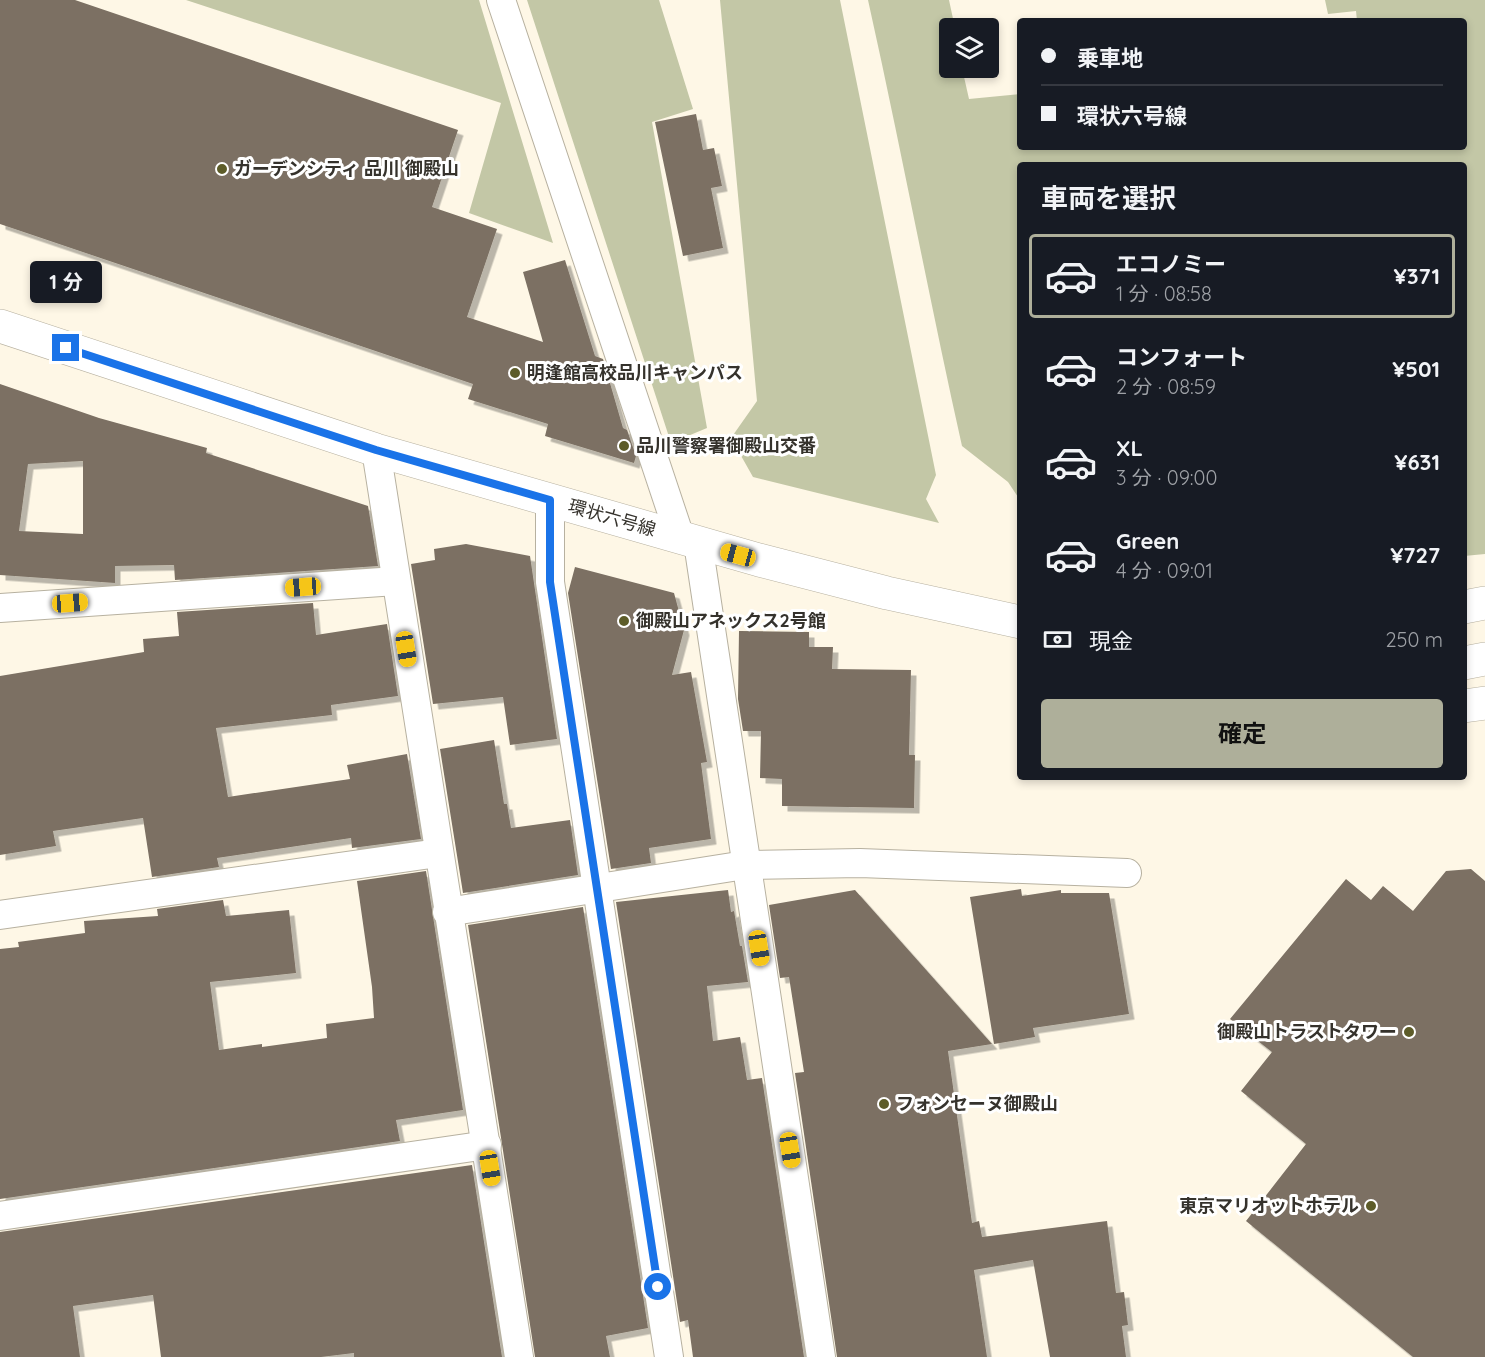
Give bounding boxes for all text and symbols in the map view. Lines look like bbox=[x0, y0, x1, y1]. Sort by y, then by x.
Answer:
map controls bbox=[939, 18, 999, 78]
button: layers bbox=[939, 18, 999, 78]
text: 乗車地 bbox=[1077, 44, 1143, 72]
text: 環状六号線 bbox=[1077, 102, 1187, 130]
place label: ガーデンシティ 品川 御殿山 bbox=[234, 157, 459, 180]
marker: ガーデンシティ 品川 御殿山 bbox=[215, 162, 229, 176]
text: 車両を選択 bbox=[1041, 181, 1176, 215]
icon: car bbox=[1044, 249, 1098, 303]
text: エコノミー bbox=[1116, 250, 1226, 278]
callout: 1 分 bbox=[30, 261, 102, 303]
text: ¥371 bbox=[1394, 262, 1440, 290]
text: 1 分 bbox=[49, 269, 83, 294]
text: 1 分 · 08:58 bbox=[1116, 281, 1212, 306]
route end bbox=[52, 334, 79, 361]
icon: car bbox=[1044, 342, 1098, 396]
text: コンフォート bbox=[1116, 343, 1247, 371]
text: ¥501 bbox=[1392, 355, 1440, 383]
place label: 明逢館高校品川キャンパス bbox=[527, 361, 743, 384]
marker: 明逢館高校品川キャンパス bbox=[508, 366, 522, 380]
text: 2 分 · 08:59 bbox=[1116, 374, 1216, 399]
place label: 品川警察署御殿山交番 bbox=[636, 434, 816, 457]
text: XL bbox=[1116, 434, 1143, 462]
icon: car bbox=[1044, 435, 1098, 489]
marker: 品川警察署御殿山交番 bbox=[617, 439, 631, 453]
text: ¥631 bbox=[1394, 448, 1440, 476]
text: 3 分 · 09:00 bbox=[1116, 465, 1217, 490]
street label: 環状六号線 bbox=[566, 494, 659, 541]
text: Green bbox=[1116, 527, 1179, 555]
icon: car bbox=[1044, 528, 1098, 582]
text: ¥727 bbox=[1390, 541, 1440, 569]
car bbox=[718, 542, 758, 568]
text: 4 分 · 09:01 bbox=[1116, 558, 1213, 583]
car bbox=[284, 577, 322, 597]
car bbox=[51, 593, 89, 613]
place label: 御殿山アネックス2号館 bbox=[635, 609, 826, 632]
marker: 御殿山アネックス2号館 bbox=[617, 614, 631, 628]
icon: cash bbox=[1041, 623, 1074, 656]
text: 現金 bbox=[1089, 627, 1133, 655]
text: 250 m bbox=[1385, 627, 1443, 652]
car bbox=[394, 630, 418, 668]
button: 確定 bbox=[1041, 699, 1443, 768]
car bbox=[747, 929, 771, 967]
place label: 御殿山トラストタワー bbox=[1216, 1020, 1397, 1043]
marker: 御殿山トラストタワー bbox=[1402, 1025, 1416, 1039]
place label: フォンセーヌ御殿山 bbox=[896, 1092, 1058, 1115]
marker: フォンセーヌ御殿山 bbox=[877, 1097, 891, 1111]
car bbox=[778, 1131, 802, 1169]
car bbox=[478, 1149, 502, 1187]
place label: 東京マリオットホテル bbox=[1179, 1194, 1359, 1217]
marker: 東京マリオットホテル bbox=[1364, 1199, 1378, 1213]
route start bbox=[644, 1273, 671, 1300]

